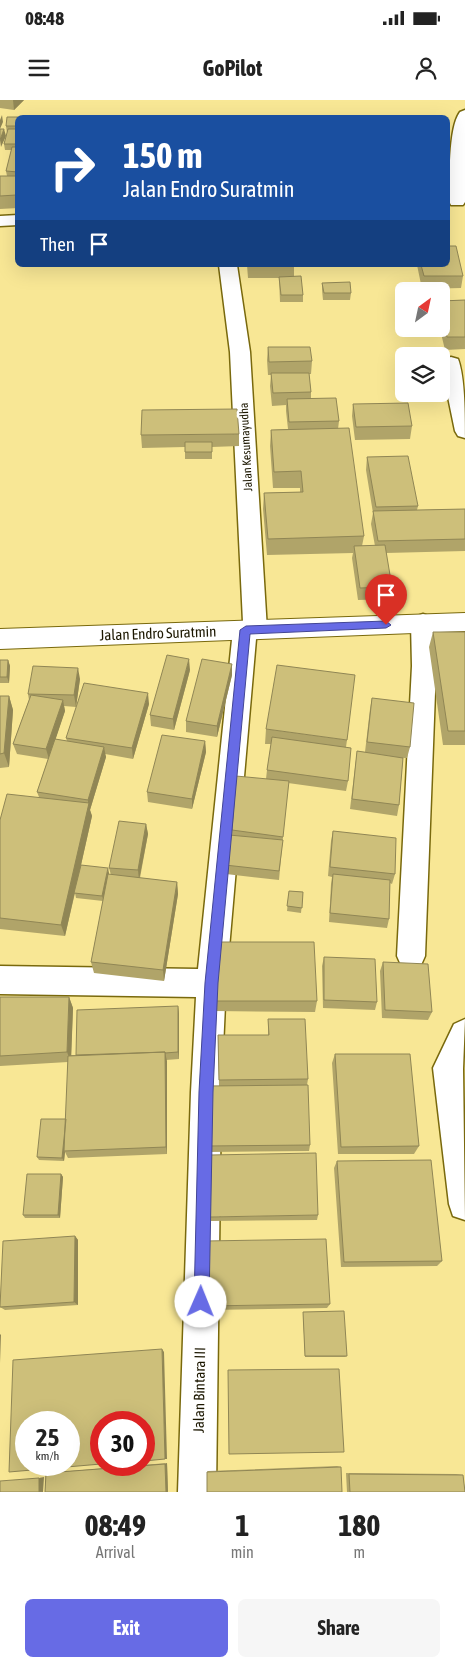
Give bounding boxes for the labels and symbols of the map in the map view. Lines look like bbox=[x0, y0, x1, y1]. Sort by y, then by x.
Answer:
north arrow bbox=[395, 282, 450, 338]
street label: Jalan Kesumayudha bbox=[237, 402, 255, 492]
pin bbox=[365, 574, 407, 625]
street label: Jalan Endro Suratmin bbox=[99, 622, 217, 644]
position arrow bbox=[174, 1275, 226, 1327]
street label: Jalan Bintara III bbox=[190, 1347, 208, 1433]
speed limit sign: 30 bbox=[90, 1411, 155, 1476]

